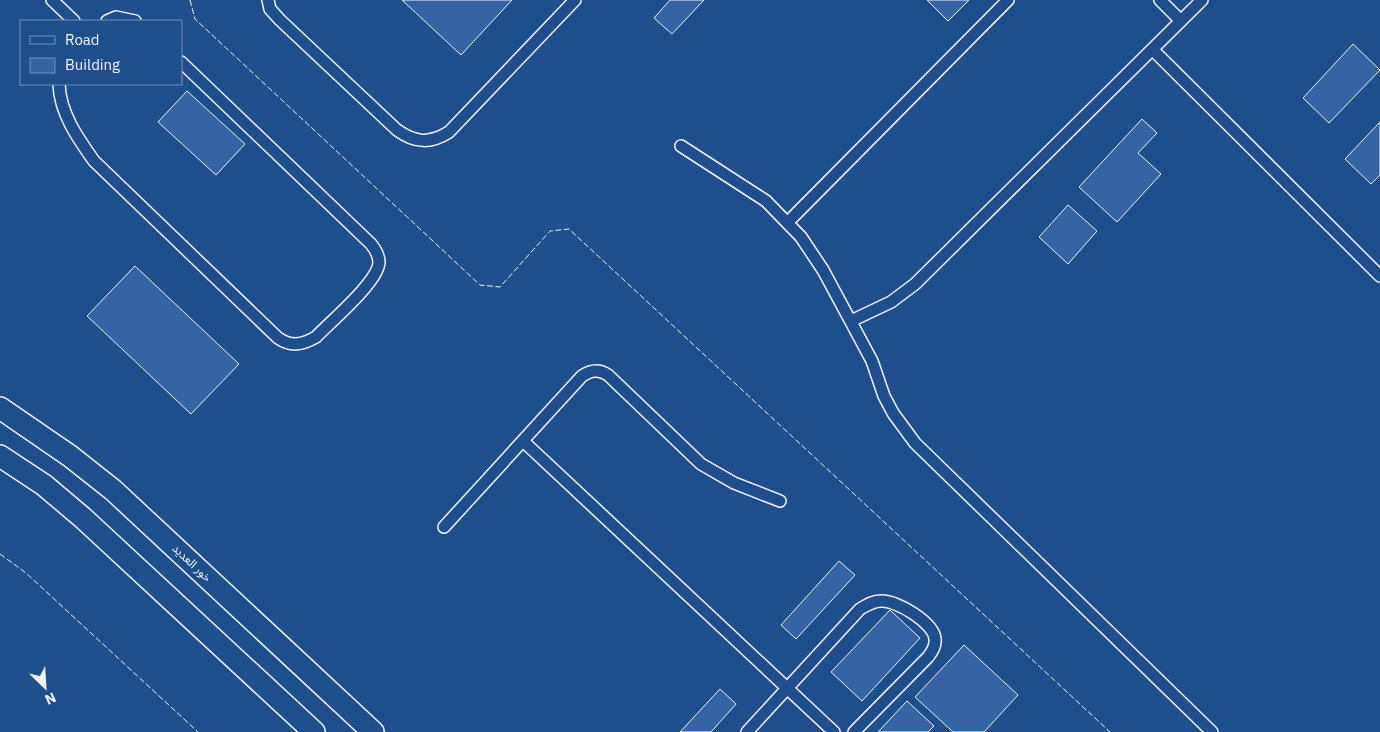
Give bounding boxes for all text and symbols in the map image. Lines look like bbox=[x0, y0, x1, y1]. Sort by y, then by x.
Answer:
legend bbox=[20, 20, 182, 85]
text: Road bbox=[65, 30, 100, 49]
text: Building bbox=[65, 55, 120, 74]
street label: خور العديد bbox=[169, 541, 215, 585]
north arrow bbox=[20, 662, 70, 712]
text: N bbox=[42, 688, 59, 709]

